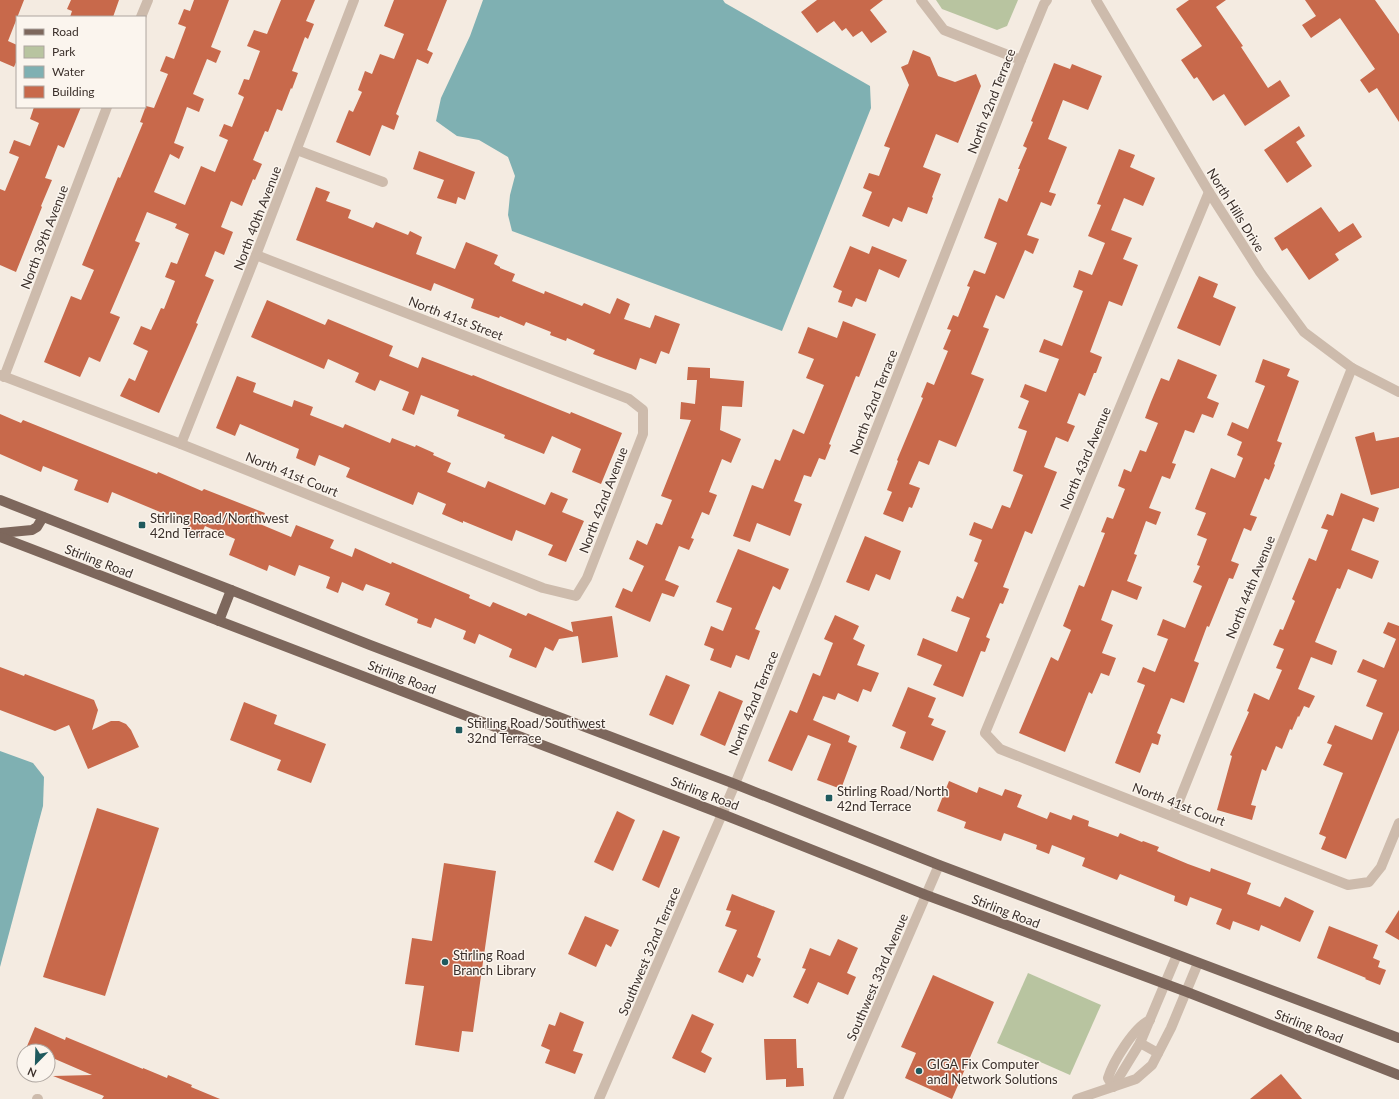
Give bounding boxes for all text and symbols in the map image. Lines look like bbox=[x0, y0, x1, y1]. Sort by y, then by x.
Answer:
legend bbox=[16, 16, 146, 108]
text: Road bbox=[52, 24, 79, 39]
text: Park bbox=[52, 44, 76, 59]
street label: North 42nd Terrace bbox=[964, 46, 1018, 156]
text: Water bbox=[52, 64, 85, 79]
text: Building bbox=[52, 84, 95, 99]
street label: North 40th Avenue bbox=[230, 164, 284, 272]
street label: North Hills Drive bbox=[1204, 165, 1268, 255]
street label: North 39th Avenue bbox=[17, 183, 71, 291]
street label: North 41st Street bbox=[406, 293, 506, 344]
street label: North 42nd Terrace bbox=[846, 347, 900, 457]
street label: North 43rd Avenue bbox=[1056, 404, 1114, 512]
street label: North 42nd Avenue bbox=[575, 444, 631, 555]
street label: North 41st Court bbox=[243, 448, 341, 500]
place label: Stirling Road/Northwest 42nd Terrace bbox=[150, 510, 289, 541]
marker: Stirling Road/Northwest 42nd Terrace bbox=[137, 520, 147, 530]
street label: North 44th Avenue bbox=[1222, 533, 1278, 641]
street label: Stirling Road bbox=[63, 541, 135, 581]
street label: North 42nd Terrace bbox=[725, 648, 781, 758]
street label: Stirling Road bbox=[366, 657, 438, 697]
place label: Stirling Road/Southwest 32nd Terrace bbox=[467, 715, 606, 746]
marker: Stirling Road/Southwest 32nd Terrace bbox=[454, 725, 464, 735]
street label: Stirling Road bbox=[669, 773, 741, 813]
street label: North 41st Court bbox=[1130, 779, 1228, 829]
place label: Stirling Road/North 42nd Terrace bbox=[837, 783, 948, 814]
marker: Stirling Road/North 42nd Terrace bbox=[824, 793, 834, 803]
street label: Southwest 32nd Terrace bbox=[615, 884, 683, 1018]
street label: Stirling Road bbox=[970, 891, 1042, 931]
street label: Southwest 33rd Avenue bbox=[843, 911, 911, 1043]
place label: Stirling Road Branch Library bbox=[453, 947, 536, 978]
marker: Stirling Road Branch Library bbox=[440, 957, 450, 967]
street label: Stirling Road bbox=[1273, 1006, 1345, 1046]
north arrow bbox=[16, 1043, 56, 1083]
place label: GIGA Fix Computer and Network Solutions bbox=[927, 1056, 1058, 1087]
text: N bbox=[25, 1065, 38, 1080]
marker: GIGA Fix Computer and Network Solutions bbox=[914, 1066, 924, 1076]

